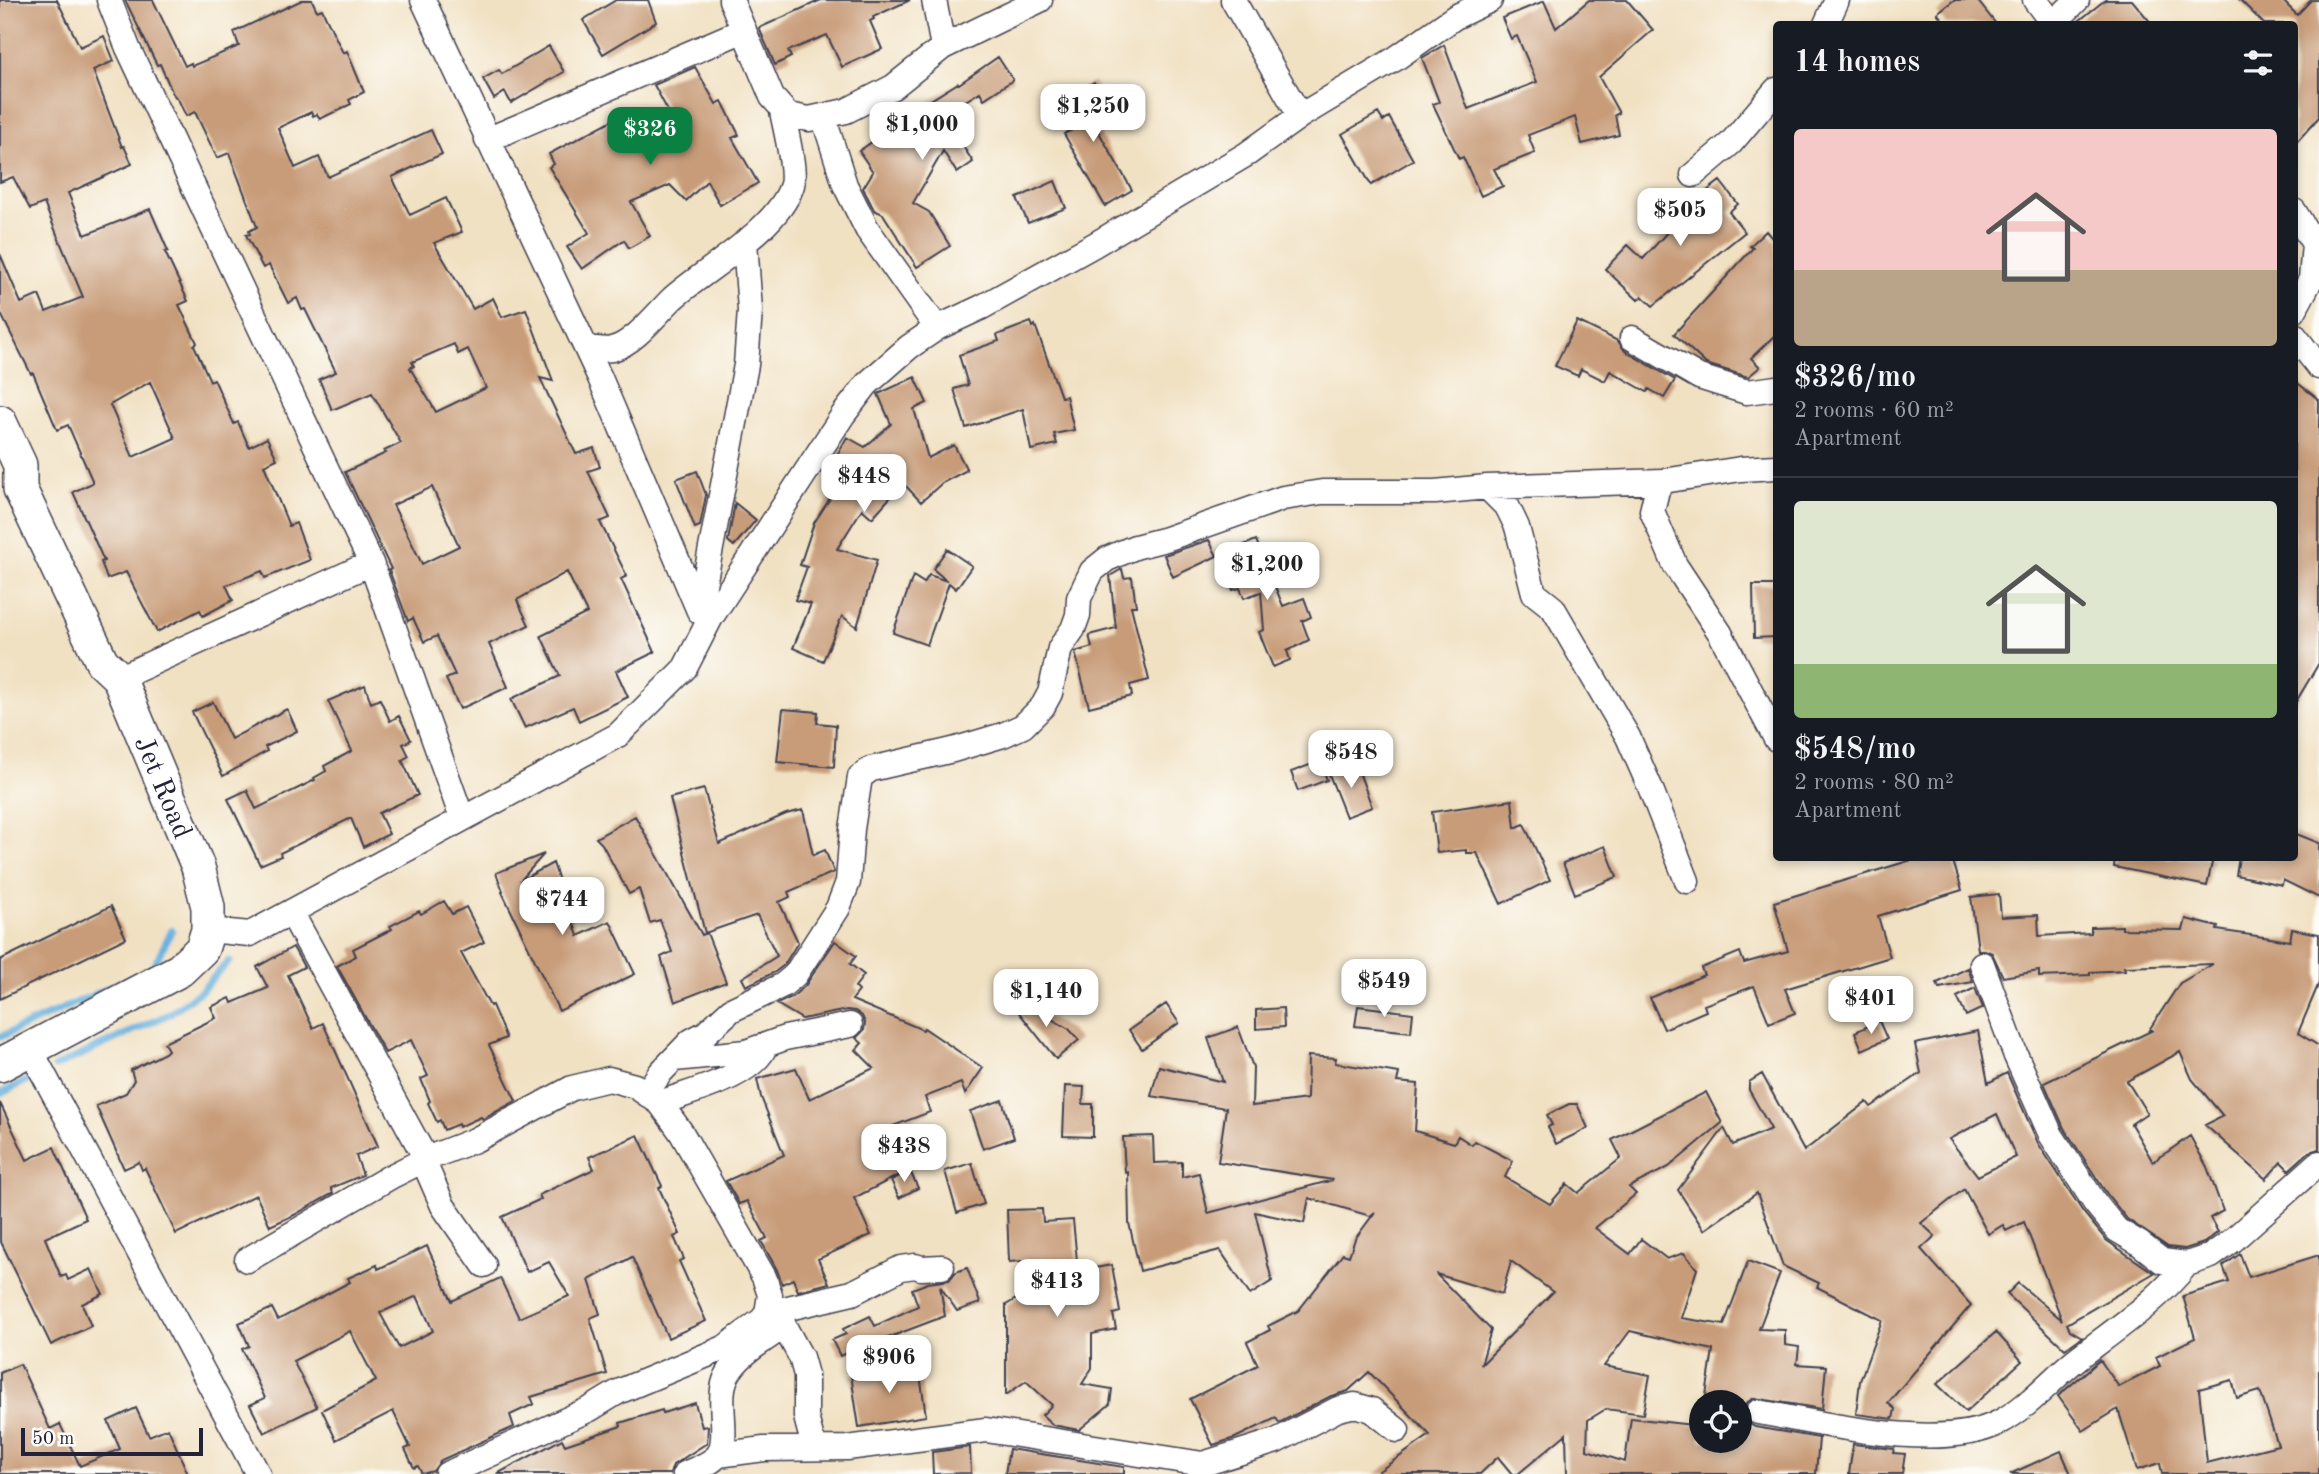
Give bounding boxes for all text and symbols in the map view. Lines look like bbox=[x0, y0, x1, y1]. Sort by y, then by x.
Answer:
icon: filters bbox=[2239, 44, 2277, 82]
text: 14 homes bbox=[1794, 48, 1920, 78]
pin: $1,250 bbox=[1036, 85, 1150, 144]
text: $1,250 bbox=[1056, 95, 1130, 118]
pin: $1,000 bbox=[865, 102, 979, 162]
pin: $326 bbox=[609, 108, 691, 167]
text: $1,000 bbox=[885, 113, 959, 136]
text: $326 bbox=[623, 118, 677, 141]
icon: home bbox=[1973, 174, 2099, 300]
pin: $505 bbox=[1639, 188, 1721, 248]
text: $505 bbox=[1653, 199, 1707, 222]
text: $326/mo bbox=[1794, 363, 1916, 393]
text: 2 rooms · 60 m² bbox=[1794, 399, 1954, 422]
text: Apartment bbox=[1794, 427, 1902, 450]
pin: $448 bbox=[823, 454, 905, 514]
text: $448 bbox=[837, 465, 891, 488]
pin: $1,200 bbox=[1210, 542, 1324, 602]
icon: home bbox=[1973, 546, 2099, 672]
text: $1,200 bbox=[1230, 553, 1304, 576]
pin: $548 bbox=[1310, 730, 1392, 790]
street label: Jet Road bbox=[128, 733, 195, 843]
text: $548/mo bbox=[1794, 735, 1916, 765]
text: $548 bbox=[1324, 741, 1378, 764]
text: 2 rooms · 80 m² bbox=[1794, 771, 1954, 794]
text: Apartment bbox=[1794, 799, 1902, 822]
pin: $744 bbox=[521, 878, 603, 937]
text: $744 bbox=[535, 888, 589, 911]
pin: $549 bbox=[1343, 960, 1425, 1019]
pin: $1,140 bbox=[989, 970, 1103, 1029]
text: $549 bbox=[1357, 970, 1411, 993]
pin: $401 bbox=[1830, 976, 1912, 1036]
text: $1,140 bbox=[1009, 980, 1083, 1003]
text: $401 bbox=[1844, 987, 1898, 1010]
pin: $438 bbox=[863, 1124, 945, 1184]
text: $438 bbox=[877, 1135, 931, 1158]
pin: $413 bbox=[1016, 1260, 1098, 1319]
text: $413 bbox=[1030, 1270, 1084, 1293]
pin: $906 bbox=[848, 1336, 930, 1395]
text: $906 bbox=[862, 1346, 916, 1369]
map controls bbox=[1689, 1390, 1752, 1453]
button: locate bbox=[1689, 1390, 1752, 1453]
scale bar bbox=[21, 1425, 203, 1457]
text: 50 m bbox=[32, 1430, 74, 1449]

